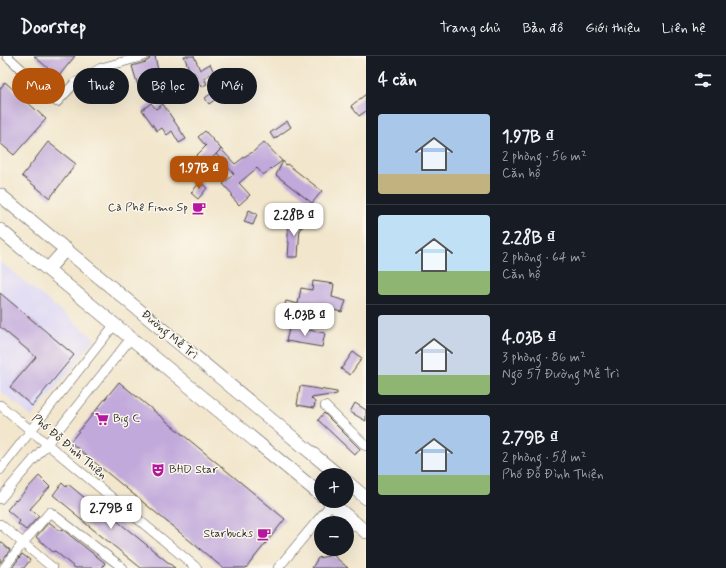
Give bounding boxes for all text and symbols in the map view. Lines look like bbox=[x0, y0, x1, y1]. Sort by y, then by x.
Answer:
text: Doorstep bbox=[20, 15, 86, 40]
text: Trang chủ bbox=[440, 19, 500, 37]
text: Bản đồ bbox=[522, 19, 563, 37]
text: Giới thiệu bbox=[585, 19, 640, 37]
text: Liên hệ bbox=[662, 19, 706, 37]
chip: Mua bbox=[12, 68, 65, 104]
chip: Thuê bbox=[73, 68, 129, 104]
chip: Bộ lọc bbox=[137, 68, 199, 104]
chip: Mới bbox=[207, 68, 257, 104]
text: 4 căn bbox=[378, 69, 417, 91]
icon: filters bbox=[692, 69, 714, 91]
text: 1.97B ₫ bbox=[502, 126, 554, 148]
icon: home bbox=[410, 130, 458, 178]
text: 2 phòng · 56 m² bbox=[502, 148, 587, 165]
pin: 1.97B ₫ bbox=[162, 156, 236, 190]
text: 1.97B ₫ bbox=[179, 160, 219, 177]
text: Căn hộ bbox=[502, 165, 541, 182]
place label: Cà Phê Fimo Sp bbox=[108, 200, 188, 216]
cafe icon: Cà Phê Fimo Sp bbox=[191, 200, 207, 216]
pin: 2.28B ₫ bbox=[257, 203, 331, 237]
text: 2.28B ₫ bbox=[274, 207, 314, 224]
text: 2.28B ₫ bbox=[502, 227, 556, 249]
icon: home bbox=[410, 231, 458, 279]
text: 2 phòng · 64 m² bbox=[502, 249, 586, 266]
text: Căn hộ bbox=[502, 266, 541, 283]
pin: 4.03B ₫ bbox=[268, 303, 342, 337]
street label: Đường Mễ Trì bbox=[137, 307, 201, 364]
text: 4.03B ₫ bbox=[284, 307, 326, 324]
text: 4.03B ₫ bbox=[502, 327, 556, 349]
icon: home bbox=[410, 331, 458, 379]
text: 3 phòng · 86 m² bbox=[502, 349, 586, 366]
text: Ngõ 57 Đường Mễ Trì bbox=[502, 366, 619, 383]
street label: Phố Đỗ Đình Thiện bbox=[28, 411, 110, 483]
supermarket icon: Big C bbox=[94, 411, 110, 427]
place label: Big C bbox=[113, 411, 140, 428]
text: 2.79B ₫ bbox=[502, 427, 558, 449]
icon: home bbox=[410, 431, 458, 479]
text: 2 phòng · 58 m² bbox=[502, 449, 587, 466]
theatre icon: BHD Star bbox=[150, 462, 166, 478]
place label: BHD Star bbox=[169, 462, 218, 478]
text: Phố Đỗ Đình Thiện bbox=[502, 466, 604, 483]
map controls bbox=[314, 468, 354, 556]
button: + bbox=[314, 468, 354, 508]
pin: 2.79B ₫ bbox=[74, 496, 148, 530]
text: 2.79B ₫ bbox=[89, 500, 133, 517]
button: − bbox=[314, 516, 354, 556]
place label: Starbucks bbox=[203, 526, 254, 542]
cafe icon: Starbucks bbox=[256, 526, 272, 542]

